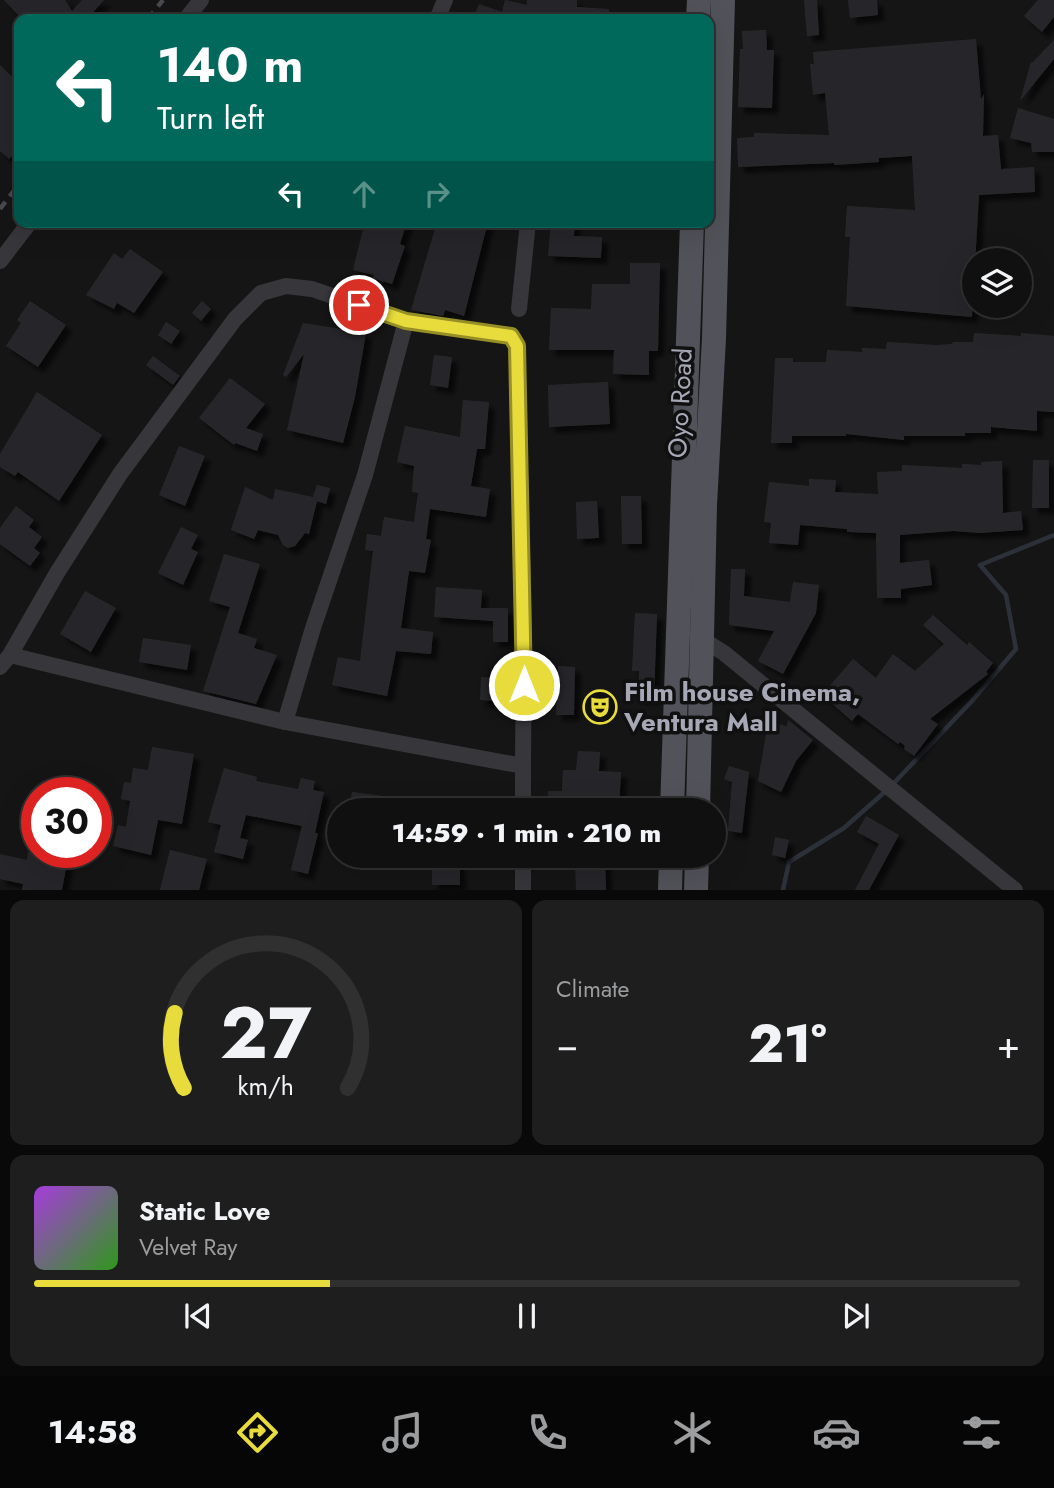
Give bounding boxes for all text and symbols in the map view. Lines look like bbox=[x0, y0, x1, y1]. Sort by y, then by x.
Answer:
text: 140 m bbox=[157, 30, 303, 100]
icon: left bbox=[42, 42, 133, 133]
text: Turn left bbox=[157, 95, 264, 141]
icon: left bbox=[272, 175, 310, 213]
icon: ahead bbox=[345, 175, 383, 213]
icon: right bbox=[418, 175, 456, 213]
map controls bbox=[962, 248, 1032, 318]
button: layers bbox=[962, 248, 1032, 318]
pin bbox=[329, 275, 389, 335]
icon: arrive bbox=[340, 286, 378, 324]
street label: Oyo Road bbox=[658, 347, 702, 459]
position arrow bbox=[487, 648, 561, 722]
place label: Film house Cinema, Ventura Mall bbox=[623, 673, 860, 741]
theatre icon: Film house Cinema, Ventura Mall bbox=[581, 688, 619, 726]
speed limit sign: 30 bbox=[21, 777, 112, 868]
text: 14:59 · 1 min · 210 m bbox=[392, 814, 661, 852]
text: Climate bbox=[556, 972, 629, 1006]
text: 27 bbox=[220, 981, 312, 1086]
text: 21° bbox=[748, 1006, 827, 1082]
text: − bbox=[556, 1017, 578, 1072]
text: + bbox=[997, 1017, 1020, 1072]
text: km/h bbox=[238, 1068, 294, 1104]
text: Static Love bbox=[139, 1192, 271, 1230]
text: Velvet Ray bbox=[139, 1230, 237, 1264]
icon: previous bbox=[179, 1297, 217, 1335]
icon: pause bbox=[508, 1297, 546, 1335]
icon: next bbox=[837, 1297, 875, 1335]
icon: directions bbox=[233, 1408, 282, 1457]
icon: music bbox=[378, 1408, 427, 1457]
icon: phone bbox=[523, 1408, 572, 1457]
icon: climate bbox=[668, 1408, 717, 1457]
icon: car bbox=[812, 1408, 861, 1457]
icon: filters bbox=[957, 1408, 1006, 1457]
text: 14:58 bbox=[48, 1409, 138, 1455]

